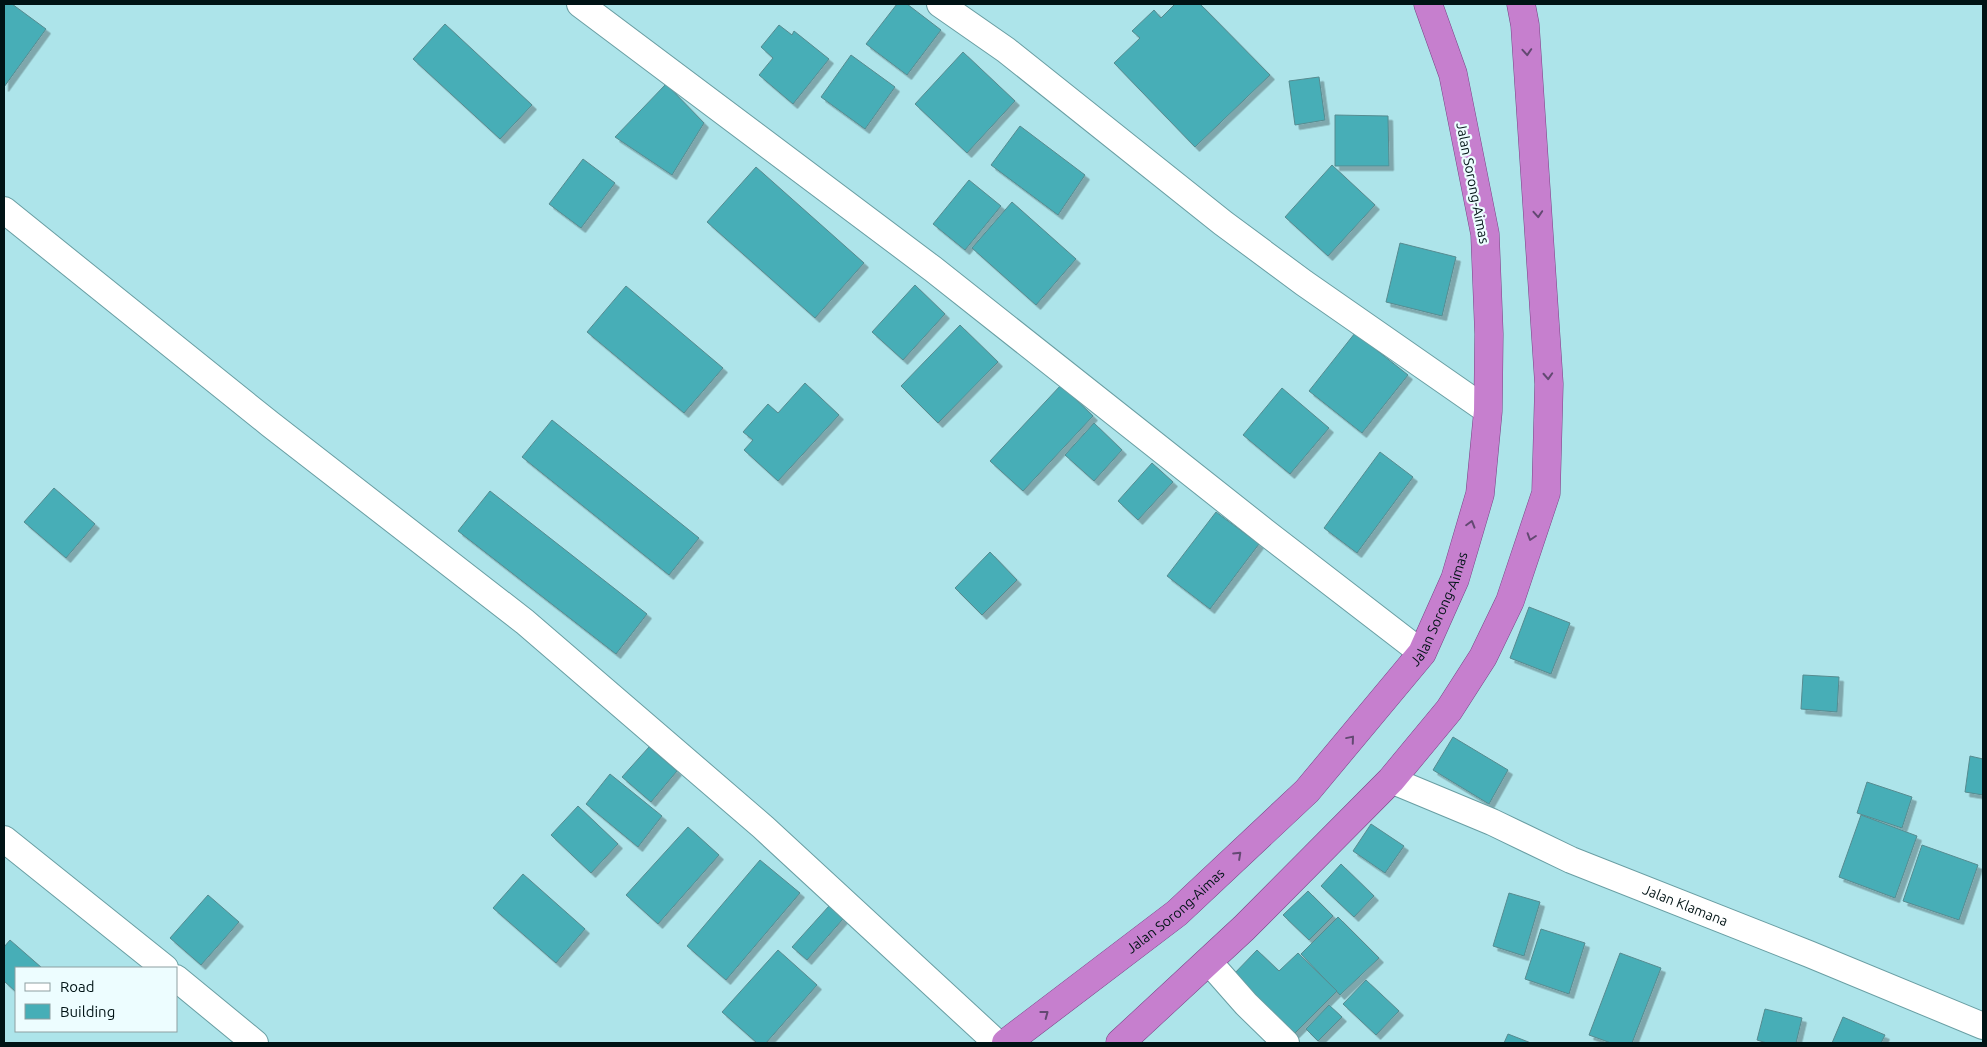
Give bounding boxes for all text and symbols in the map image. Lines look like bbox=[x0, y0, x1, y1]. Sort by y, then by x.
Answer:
one-way arrow bbox=[1521, 48, 1532, 56]
street label: Jalan Sorong-Aimas bbox=[1453, 121, 1493, 245]
one-way arrow bbox=[1532, 211, 1543, 219]
one-way arrow bbox=[1543, 373, 1554, 381]
one-way arrow bbox=[1465, 519, 1476, 528]
one-way arrow bbox=[1527, 532, 1537, 540]
street label: Jalan Sorong-Aimas bbox=[1407, 550, 1471, 669]
one-way arrow bbox=[1345, 735, 1354, 744]
one-way arrow bbox=[1233, 852, 1242, 861]
street label: Jalan Sorong-Aimas bbox=[1123, 865, 1228, 957]
street label: Jalan Klamana bbox=[1640, 881, 1730, 929]
legend bbox=[15, 967, 178, 1032]
text: Road bbox=[60, 978, 95, 995]
text: Building bbox=[60, 1003, 115, 1020]
one-way arrow bbox=[1039, 1011, 1048, 1019]

